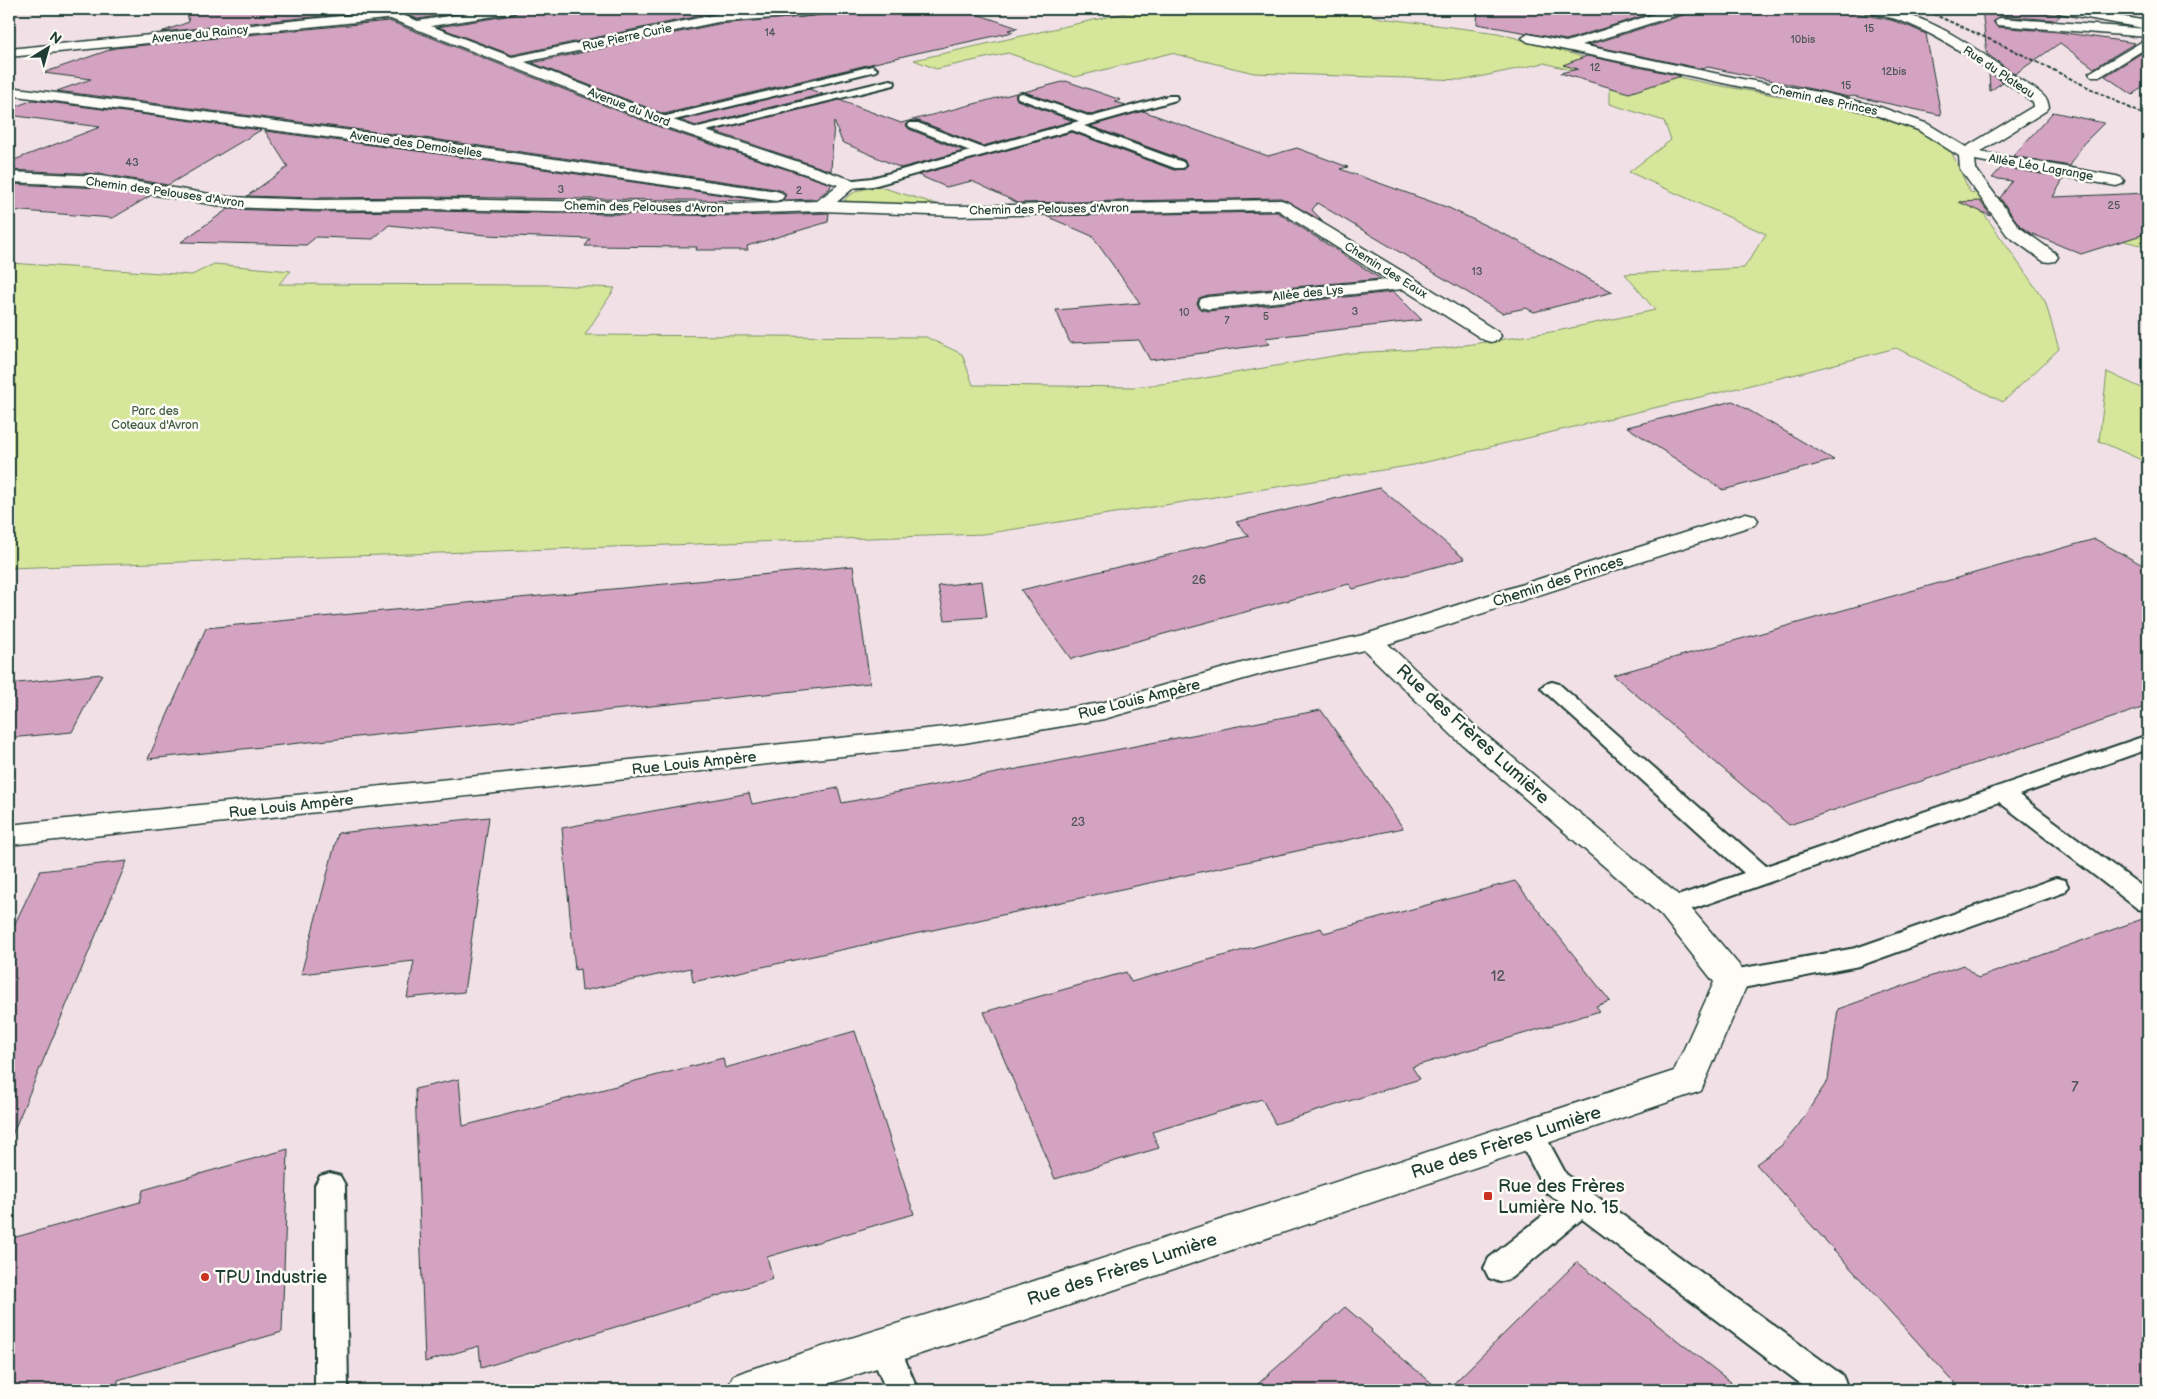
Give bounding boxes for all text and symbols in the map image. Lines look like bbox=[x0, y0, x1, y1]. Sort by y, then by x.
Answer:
street label: Rue Pierre Curie bbox=[581, 21, 673, 54]
north arrow bbox=[22, 22, 72, 72]
street label: Avenue du Raincy bbox=[151, 22, 250, 47]
house number: 15 bbox=[1864, 22, 1874, 35]
house number: 14 bbox=[765, 26, 776, 39]
text: N bbox=[46, 28, 65, 48]
house number: 10bis bbox=[1791, 33, 1816, 46]
street label: Rue du Plateau bbox=[1960, 43, 2037, 102]
house number: 12 bbox=[1590, 61, 1601, 74]
house number: 12bis bbox=[1882, 65, 1907, 78]
house number: 15 bbox=[1841, 79, 1851, 92]
street label: Chemin des Princes bbox=[1769, 82, 1879, 119]
street label: Avenue du Nord bbox=[585, 85, 672, 130]
street label: Avenue des Demoiselles bbox=[349, 128, 483, 161]
street label: Allée Léo Lagrange bbox=[1987, 151, 2094, 184]
house number: 43 bbox=[125, 156, 139, 169]
street label: Chemin des Pelouses d'Avron bbox=[85, 174, 245, 211]
house number: 3 bbox=[558, 183, 565, 196]
house number: 2 bbox=[796, 184, 803, 197]
street label: Chemin des Pelouses d'Avron bbox=[564, 199, 724, 216]
house number: 25 bbox=[2108, 199, 2120, 212]
street label: Chemin des Pelouses d'Avron bbox=[969, 201, 1129, 218]
street label: Chemin des Eaux bbox=[1341, 239, 1430, 302]
house number: 13 bbox=[1471, 265, 1483, 278]
street label: Allée des Lys bbox=[1272, 282, 1344, 305]
house number: 3 bbox=[1352, 305, 1359, 318]
house number: 10 bbox=[1179, 306, 1190, 319]
house number: 5 bbox=[1263, 310, 1269, 323]
house number: 7 bbox=[1224, 314, 1230, 327]
park label: Parc des Coteaux d'Avron bbox=[111, 404, 199, 433]
street label: Chemin des Princes bbox=[1490, 551, 1626, 612]
house number: 26 bbox=[1192, 573, 1206, 588]
street label: Rue des Frères Lumière bbox=[1392, 660, 1554, 809]
street label: Rue Louis Ampère bbox=[1076, 675, 1202, 724]
street label: Rue Louis Ampère bbox=[631, 747, 757, 779]
street label: Rue Louis Ampère bbox=[228, 790, 354, 822]
house number: 23 bbox=[1071, 815, 1085, 830]
house number: 12 bbox=[1491, 967, 1505, 986]
house number: 7 bbox=[2071, 1078, 2079, 1097]
street label: Rue des Frères Lumière bbox=[1409, 1102, 1604, 1183]
place label: Rue des Frères Lumière No. 15 bbox=[1498, 1176, 1625, 1218]
marker: Rue des Frères Lumière No. 15 bbox=[1482, 1190, 1494, 1202]
street label: Rue des Frères Lumière bbox=[1025, 1229, 1220, 1310]
place label: TPU Industrie bbox=[215, 1267, 327, 1288]
marker: TPU Industrie bbox=[199, 1271, 211, 1283]

